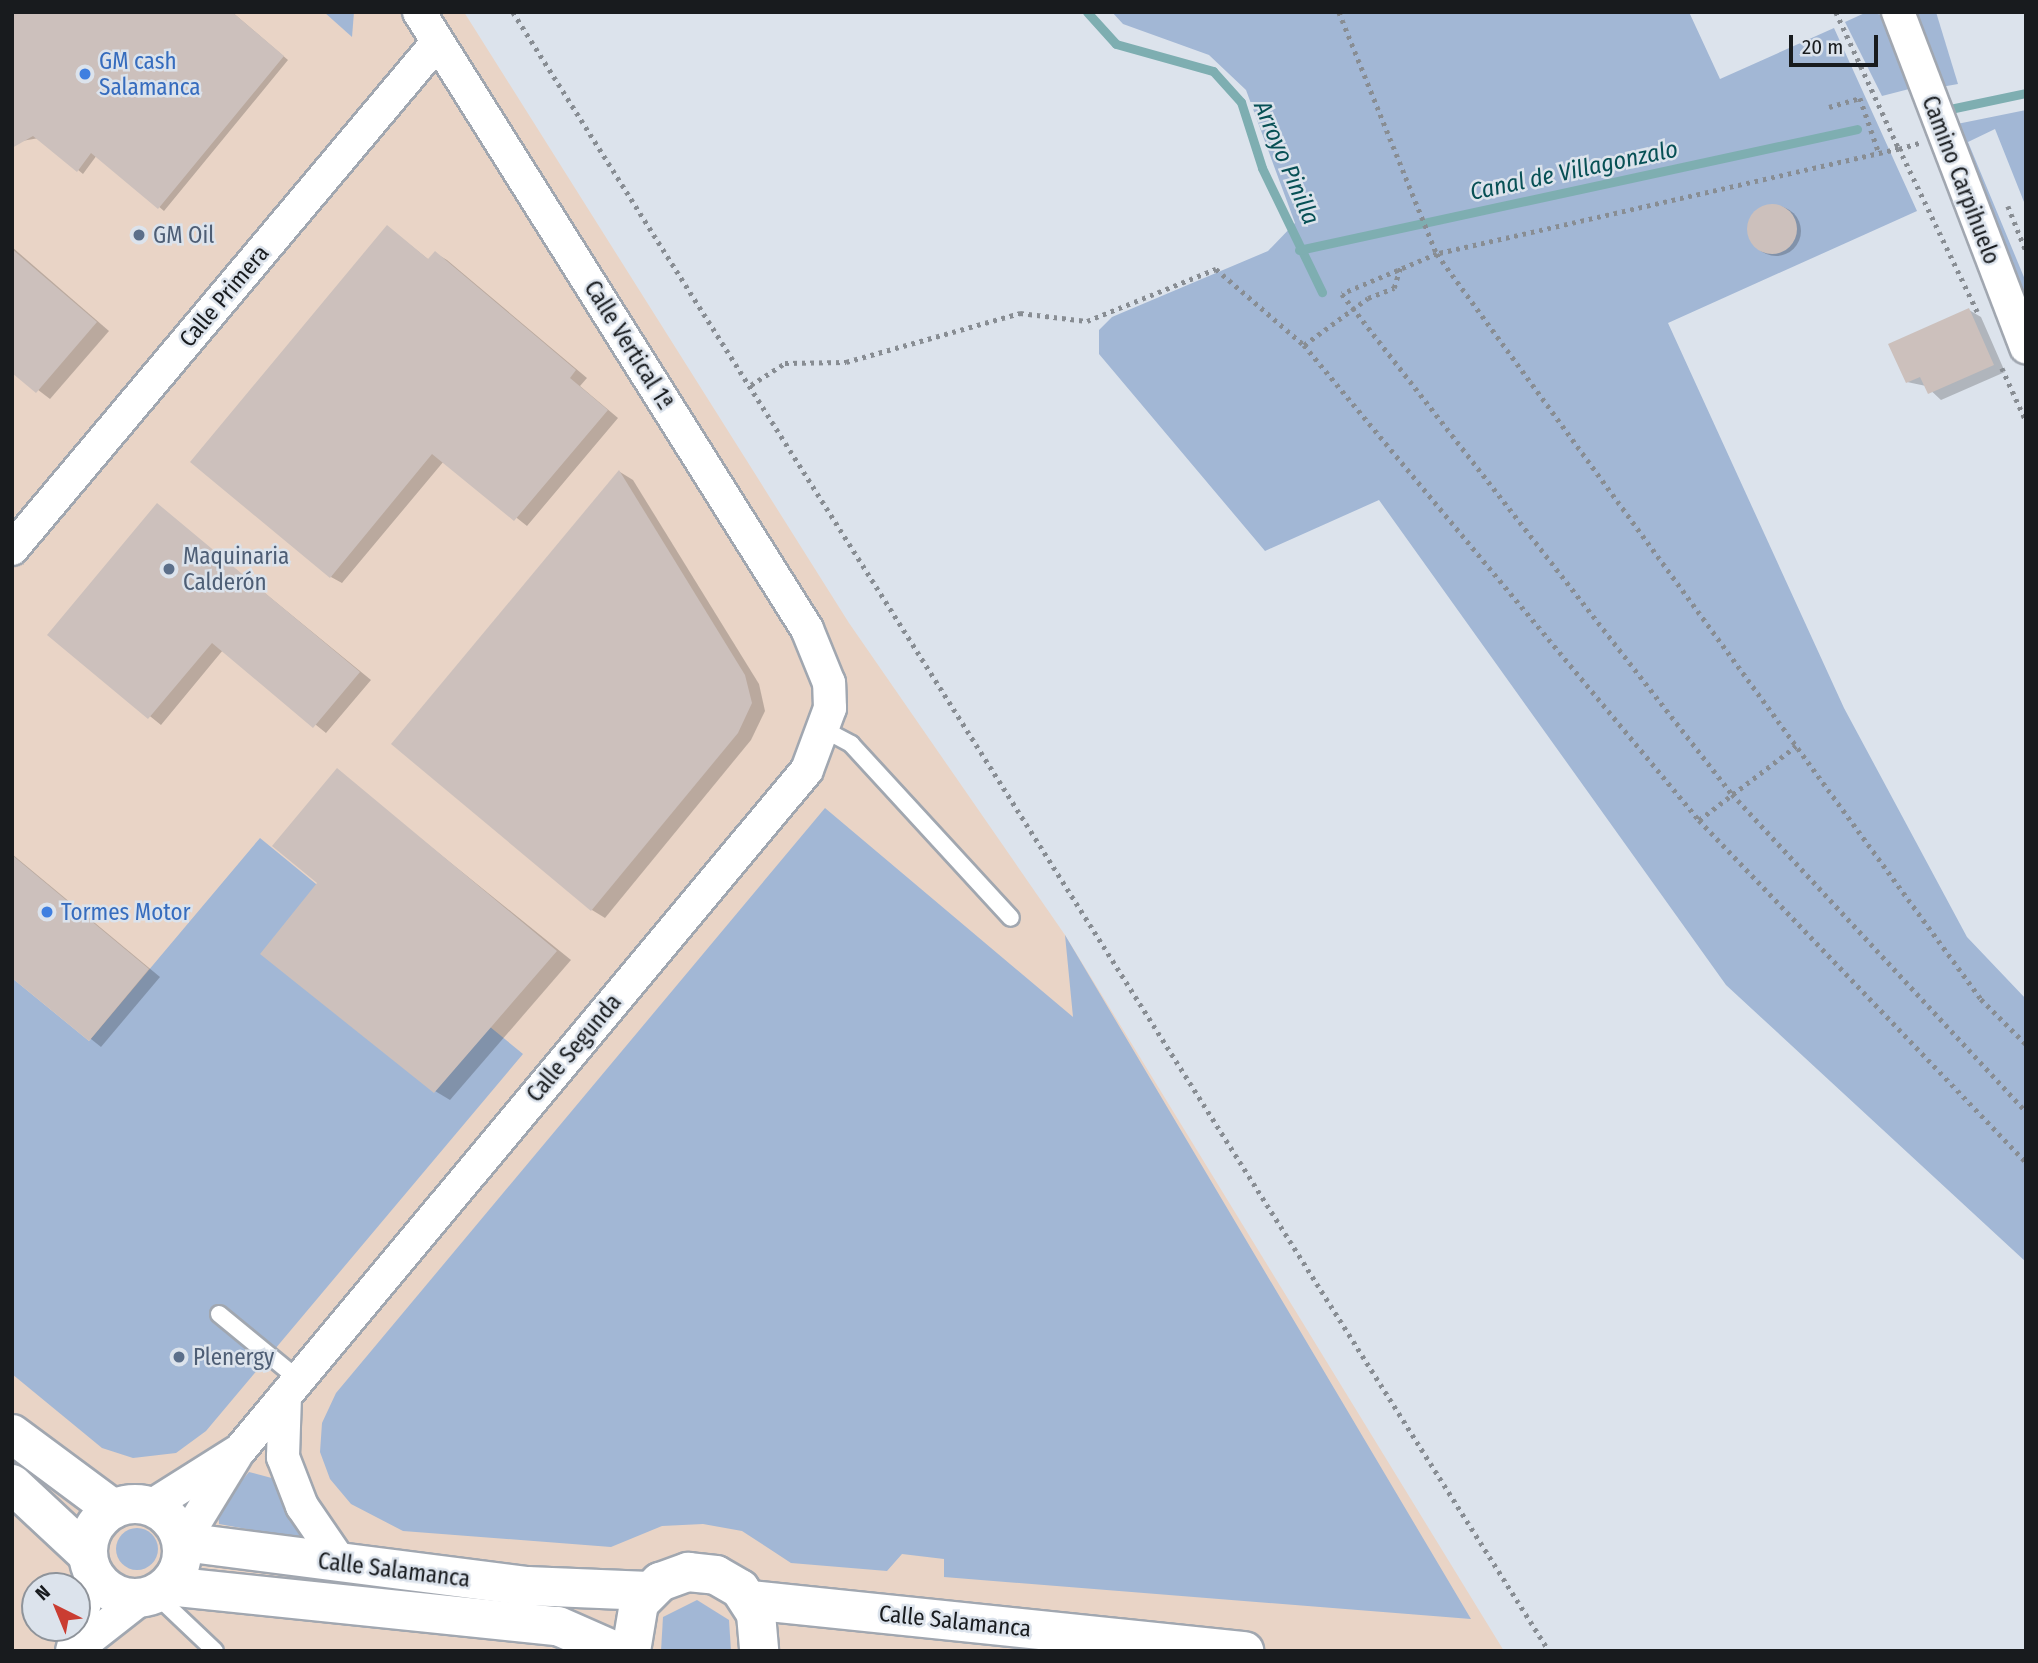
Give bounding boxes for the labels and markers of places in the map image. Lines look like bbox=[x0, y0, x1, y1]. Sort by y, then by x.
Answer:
place label: GM cash Salamanca bbox=[99, 47, 201, 101]
marker: GM cash Salamanca bbox=[77, 66, 93, 82]
place label: GM Oil bbox=[153, 221, 214, 249]
marker: GM Oil bbox=[131, 227, 147, 243]
place label: Maquinaria Calderón bbox=[183, 542, 289, 596]
marker: Maquinaria Calderón bbox=[161, 561, 177, 577]
place label: Tormes Motor bbox=[61, 898, 191, 926]
marker: Tormes Motor bbox=[39, 904, 55, 920]
place label: Plenergy bbox=[193, 1343, 274, 1371]
marker: Plenergy bbox=[171, 1349, 187, 1365]

